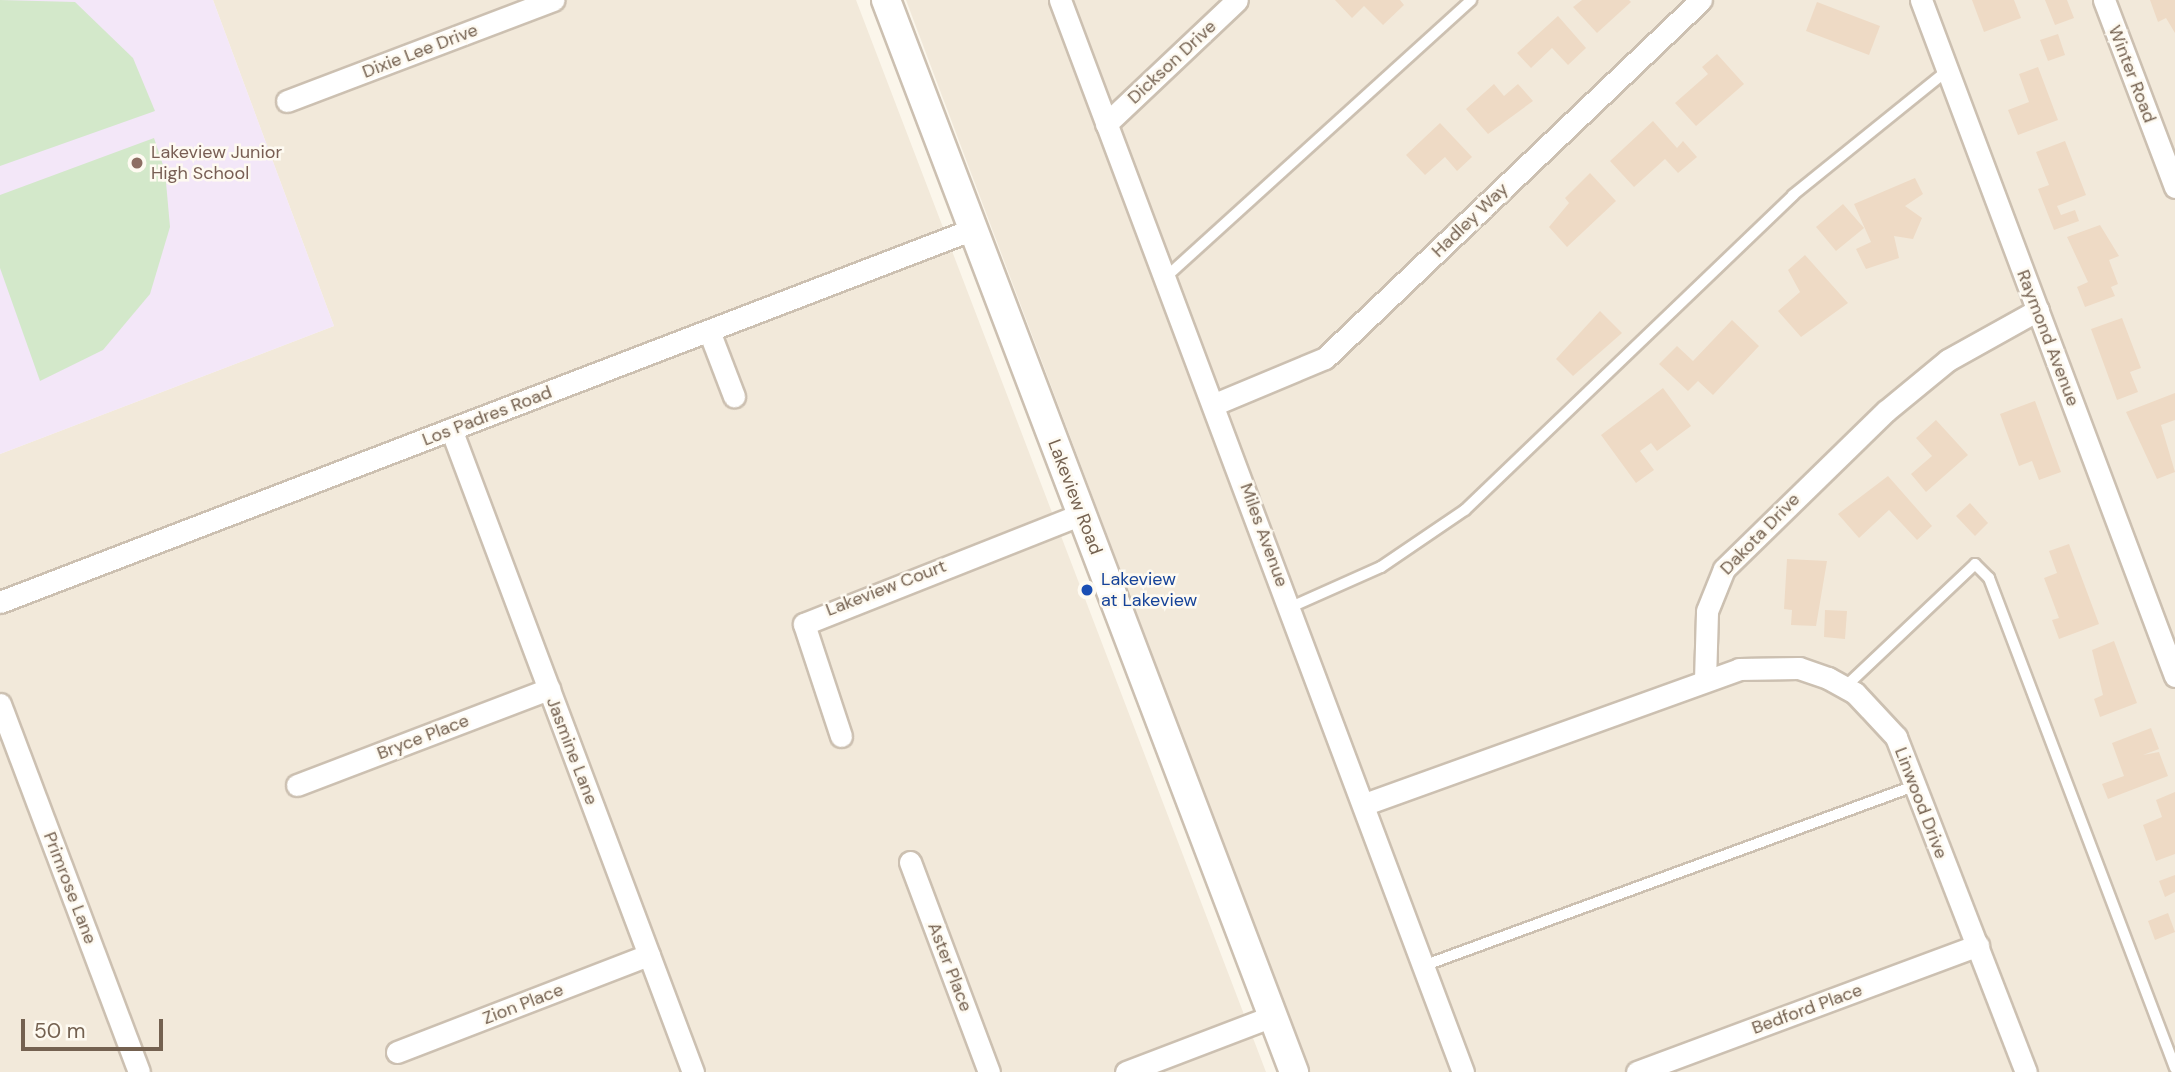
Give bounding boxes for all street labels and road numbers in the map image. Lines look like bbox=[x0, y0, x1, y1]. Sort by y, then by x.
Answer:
street label: Dickson Drive bbox=[1123, 16, 1221, 108]
street label: Dixie Lee Drive bbox=[359, 19, 481, 83]
street label: Winter Road bbox=[2104, 22, 2160, 126]
street label: Hadley Way bbox=[1427, 178, 1513, 262]
street label: Raymond Avenue bbox=[2012, 267, 2084, 409]
street label: Los Padres Road bbox=[419, 381, 555, 451]
street label: Lakeview Road bbox=[1043, 436, 1107, 558]
street label: Miles Avenue bbox=[1235, 480, 1293, 590]
street label: Dakota Drive bbox=[1716, 489, 1804, 579]
street label: Lakeview Court bbox=[823, 555, 949, 621]
street label: Jasmine Lane bbox=[542, 694, 602, 808]
street label: Bryce Place bbox=[374, 710, 472, 764]
street label: Linwood Drive bbox=[1890, 744, 1952, 862]
street label: Primrose Lane bbox=[39, 829, 101, 947]
street label: Aster Place bbox=[923, 919, 977, 1015]
street label: Zion Place bbox=[480, 979, 566, 1029]
street label: Bedford Place bbox=[1749, 979, 1865, 1039]

